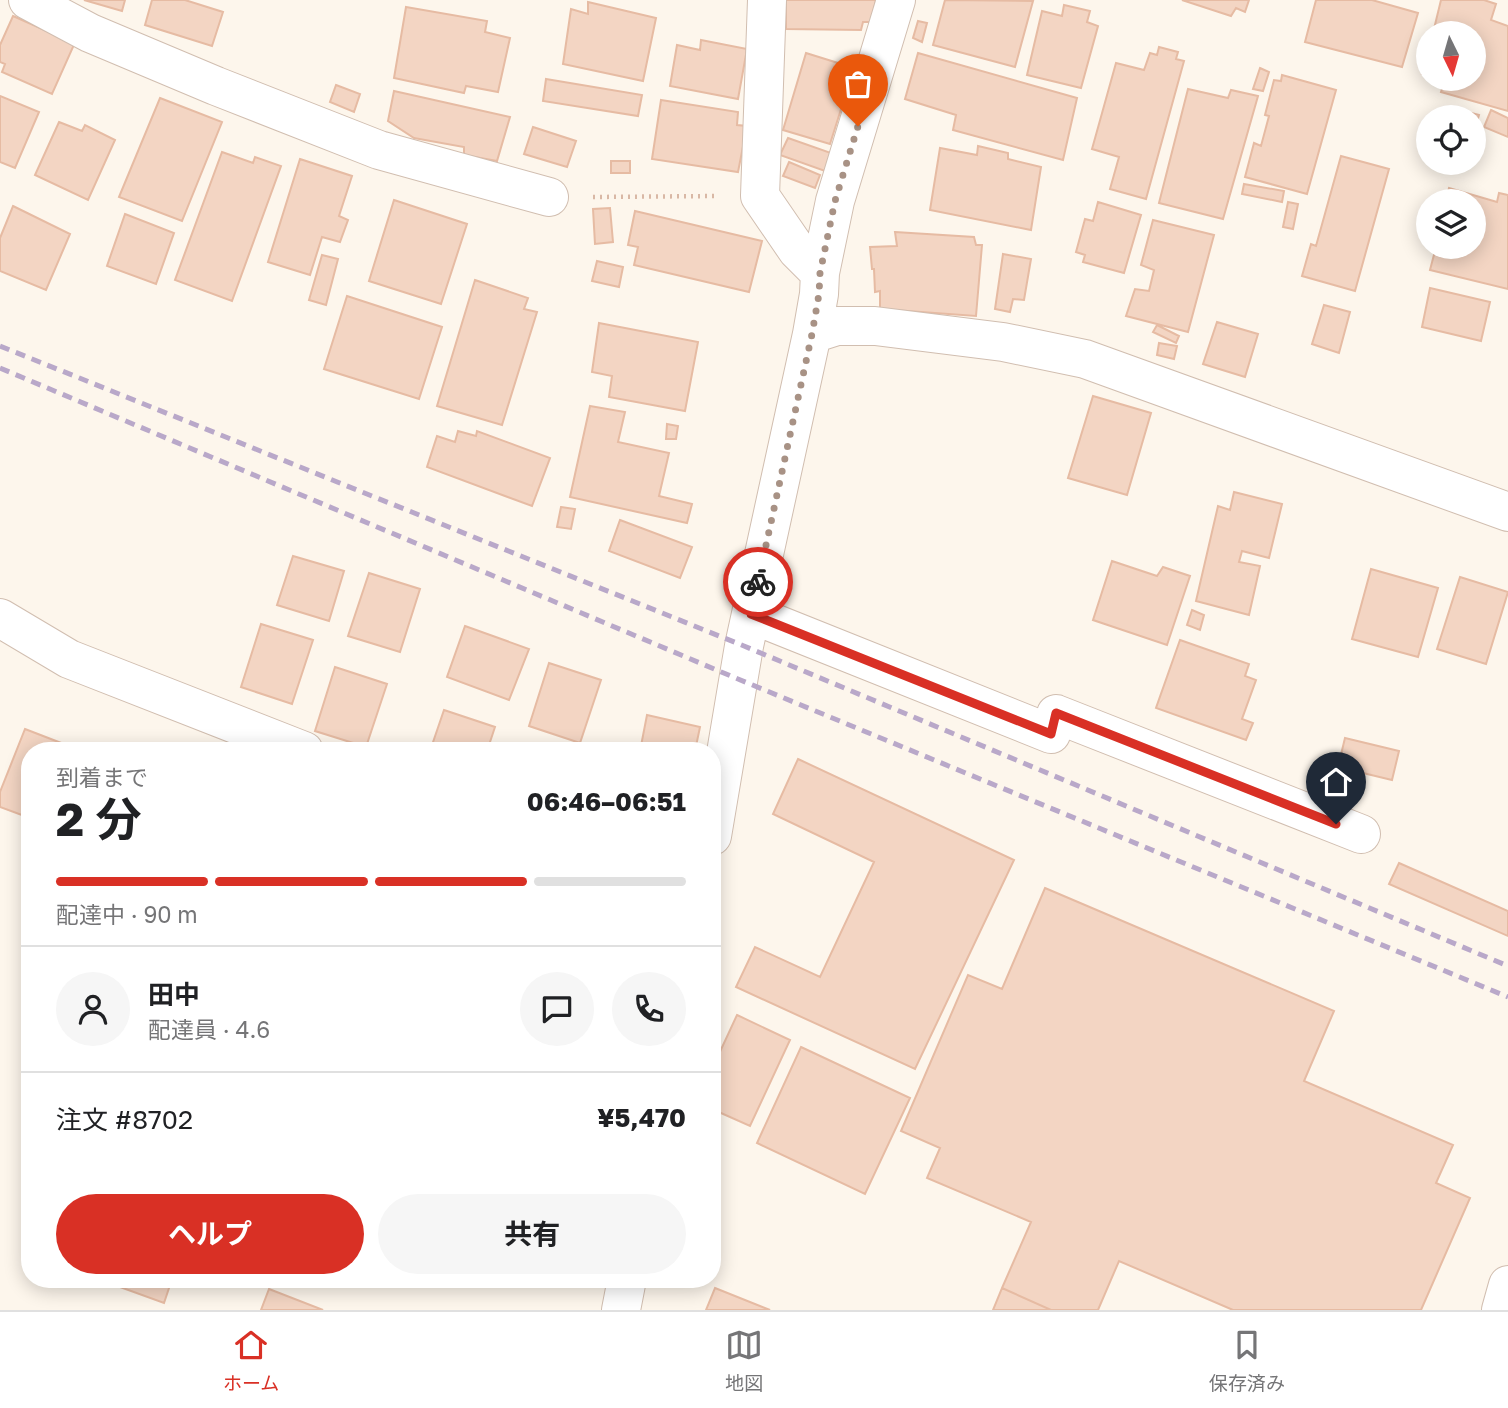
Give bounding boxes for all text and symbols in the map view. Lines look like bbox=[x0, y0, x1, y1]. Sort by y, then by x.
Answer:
north arrow bbox=[1416, 21, 1486, 91]
map controls bbox=[1416, 21, 1486, 259]
pin bbox=[828, 54, 888, 126]
icon: bag bbox=[839, 65, 877, 103]
button: locate bbox=[1416, 105, 1486, 175]
button: layers bbox=[1416, 189, 1486, 259]
courier bbox=[723, 547, 793, 617]
icon: bike bbox=[739, 563, 777, 601]
pin bbox=[1306, 752, 1366, 824]
text: 到着まで bbox=[56, 763, 148, 791]
icon: home bbox=[1317, 763, 1355, 801]
text: 06:46–06:51 bbox=[527, 786, 686, 817]
text: 2 分 bbox=[56, 791, 142, 846]
text: 配達中 · 90 m bbox=[56, 900, 198, 928]
button: person bbox=[56, 972, 130, 1046]
button: chat bbox=[520, 972, 594, 1046]
button: phone bbox=[612, 972, 686, 1046]
text: 田中 bbox=[148, 979, 200, 1010]
text: 配達員 · 4.6 bbox=[148, 1015, 270, 1043]
text: ¥5,470 bbox=[597, 1102, 686, 1133]
text: 注文 #8702 bbox=[56, 1104, 193, 1135]
button: ヘルプ bbox=[56, 1194, 364, 1274]
button: 共有 bbox=[378, 1194, 686, 1274]
tab: ホーム bbox=[223, 1326, 279, 1395]
tab: 地図 bbox=[725, 1326, 763, 1395]
tab: 保存済み bbox=[1209, 1326, 1285, 1395]

